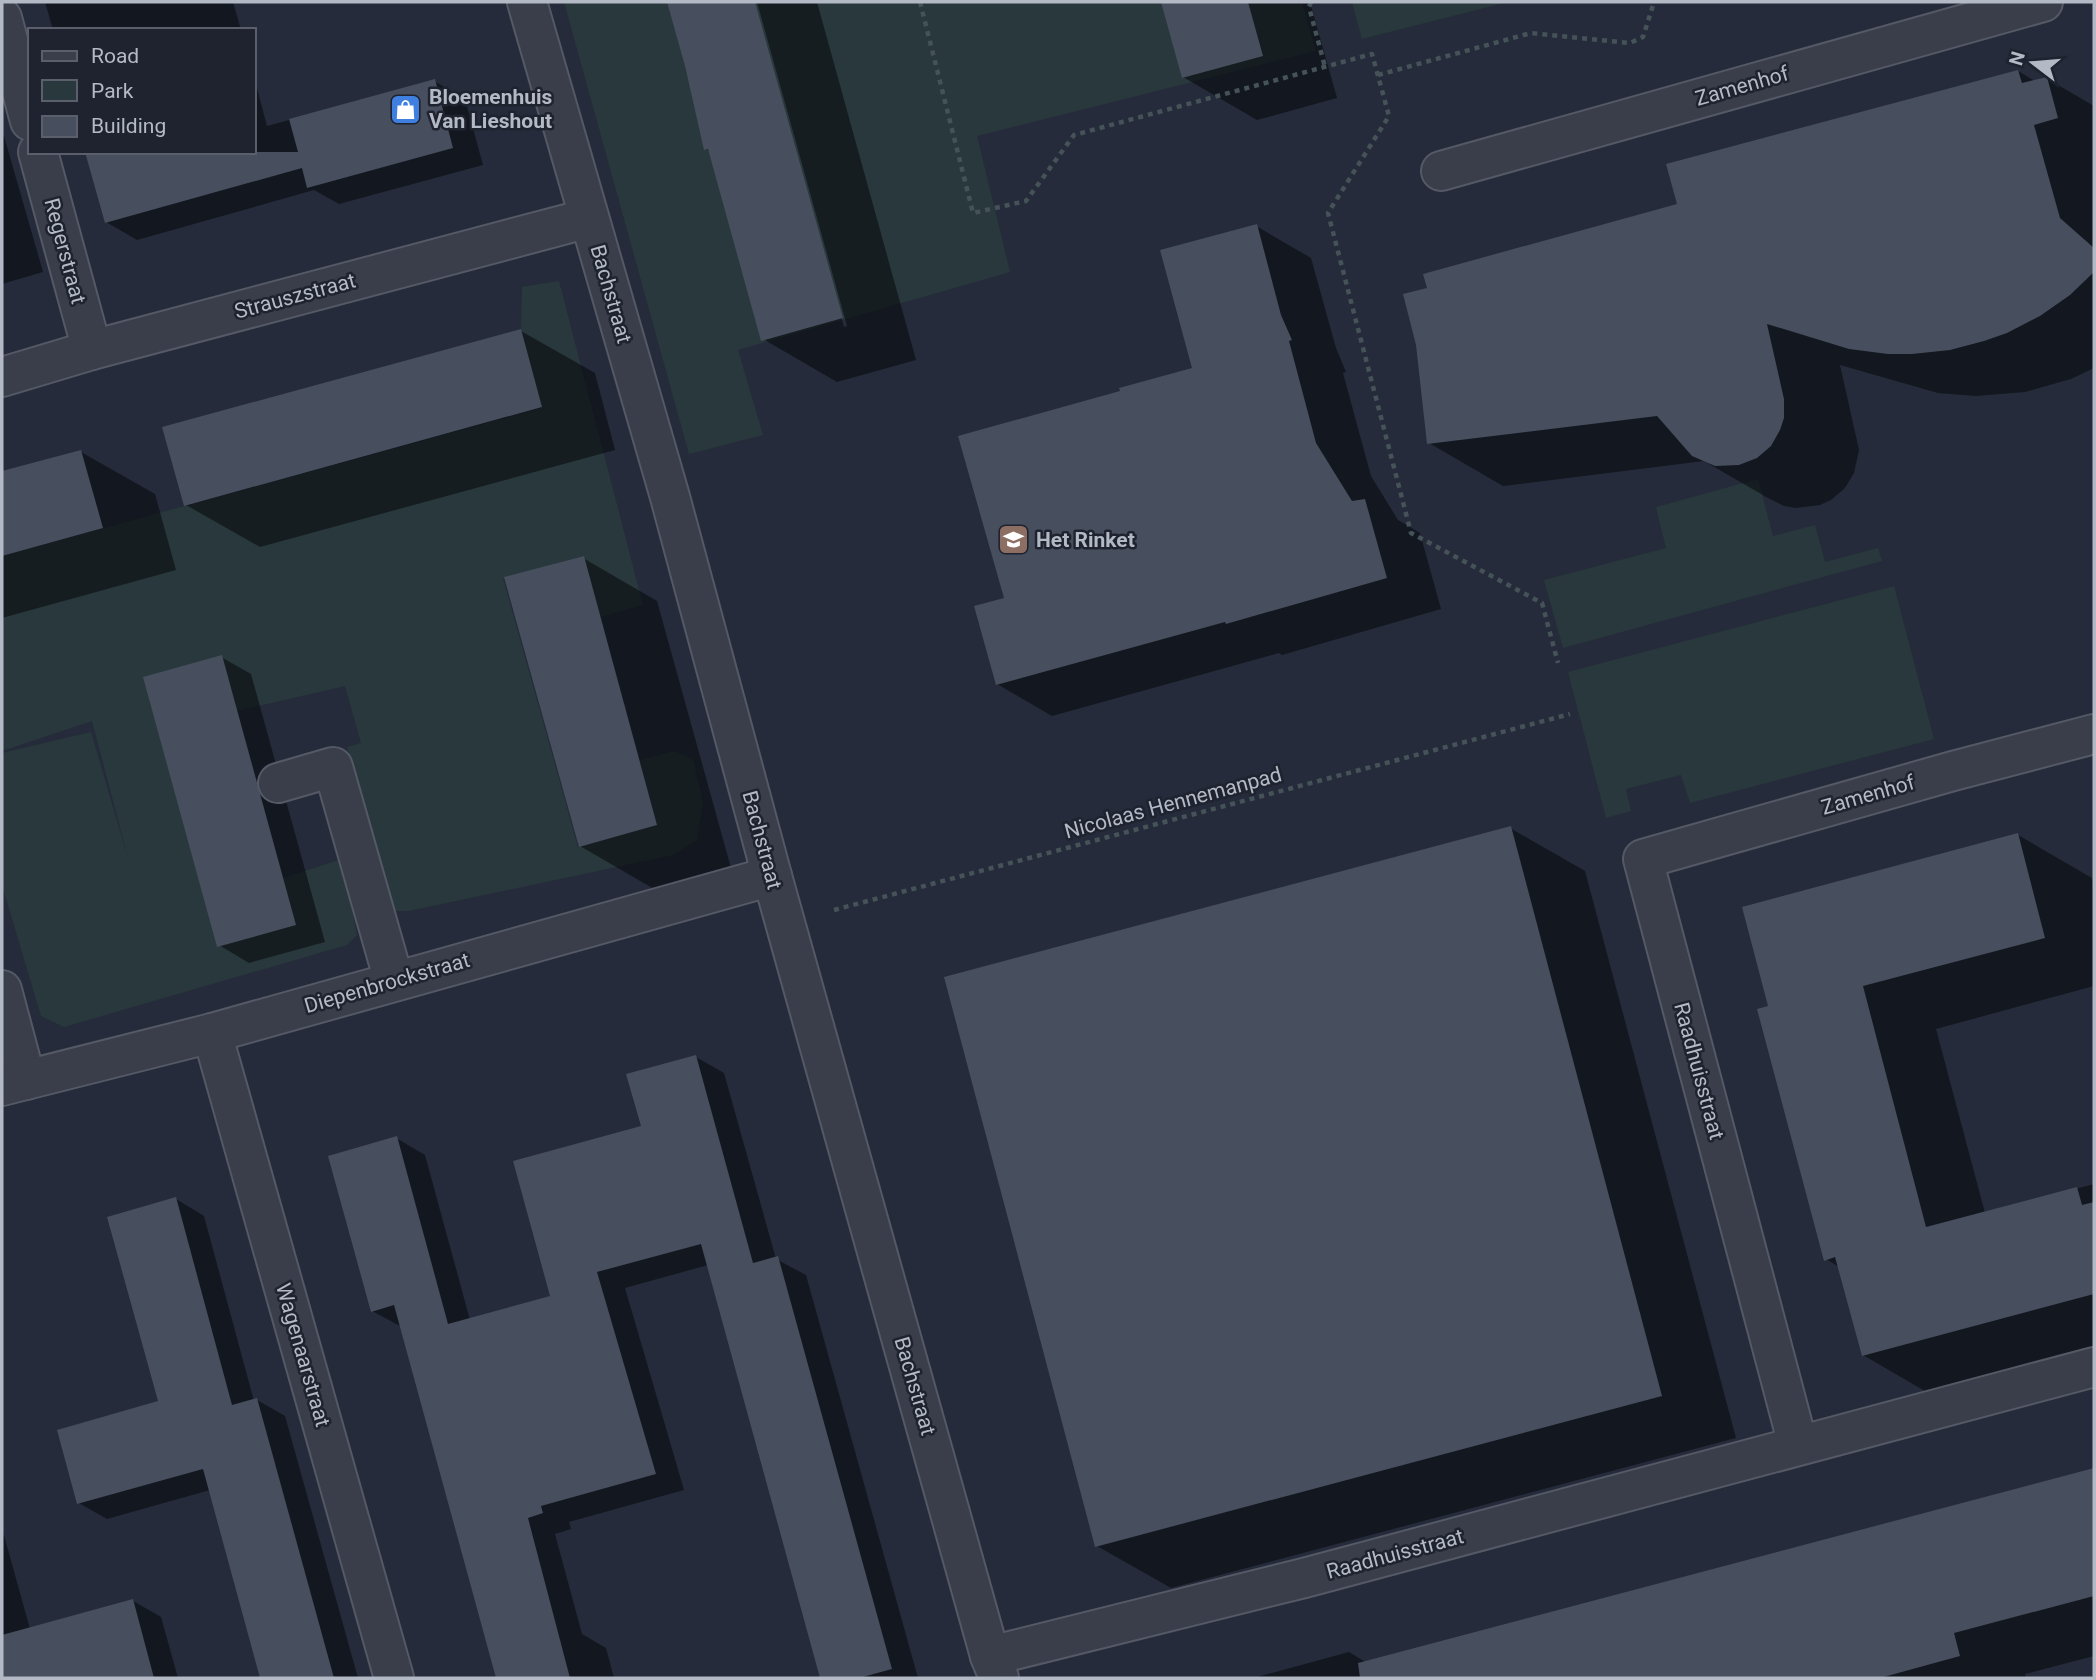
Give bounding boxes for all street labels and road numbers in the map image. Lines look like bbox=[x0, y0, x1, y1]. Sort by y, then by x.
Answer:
street label: Zamenhof bbox=[1693, 61, 1792, 111]
street label: Regerstraat bbox=[39, 196, 91, 307]
street label: Bachstraat bbox=[586, 242, 637, 346]
street label: Strauszstraat bbox=[232, 268, 358, 324]
street label: Nicolaas Hennemanpad bbox=[1062, 762, 1284, 844]
street label: Zamenhof bbox=[1819, 770, 1918, 820]
street label: Bachstraat bbox=[737, 788, 787, 892]
street label: Diepenbrockstraat bbox=[302, 948, 473, 1018]
street label: Raadhuisstraat bbox=[1669, 1000, 1729, 1142]
street label: Wagenaarstraat bbox=[271, 1280, 335, 1430]
street label: Bachstraat bbox=[890, 1334, 941, 1438]
street label: Raadhuisstraat bbox=[1324, 1524, 1466, 1584]

